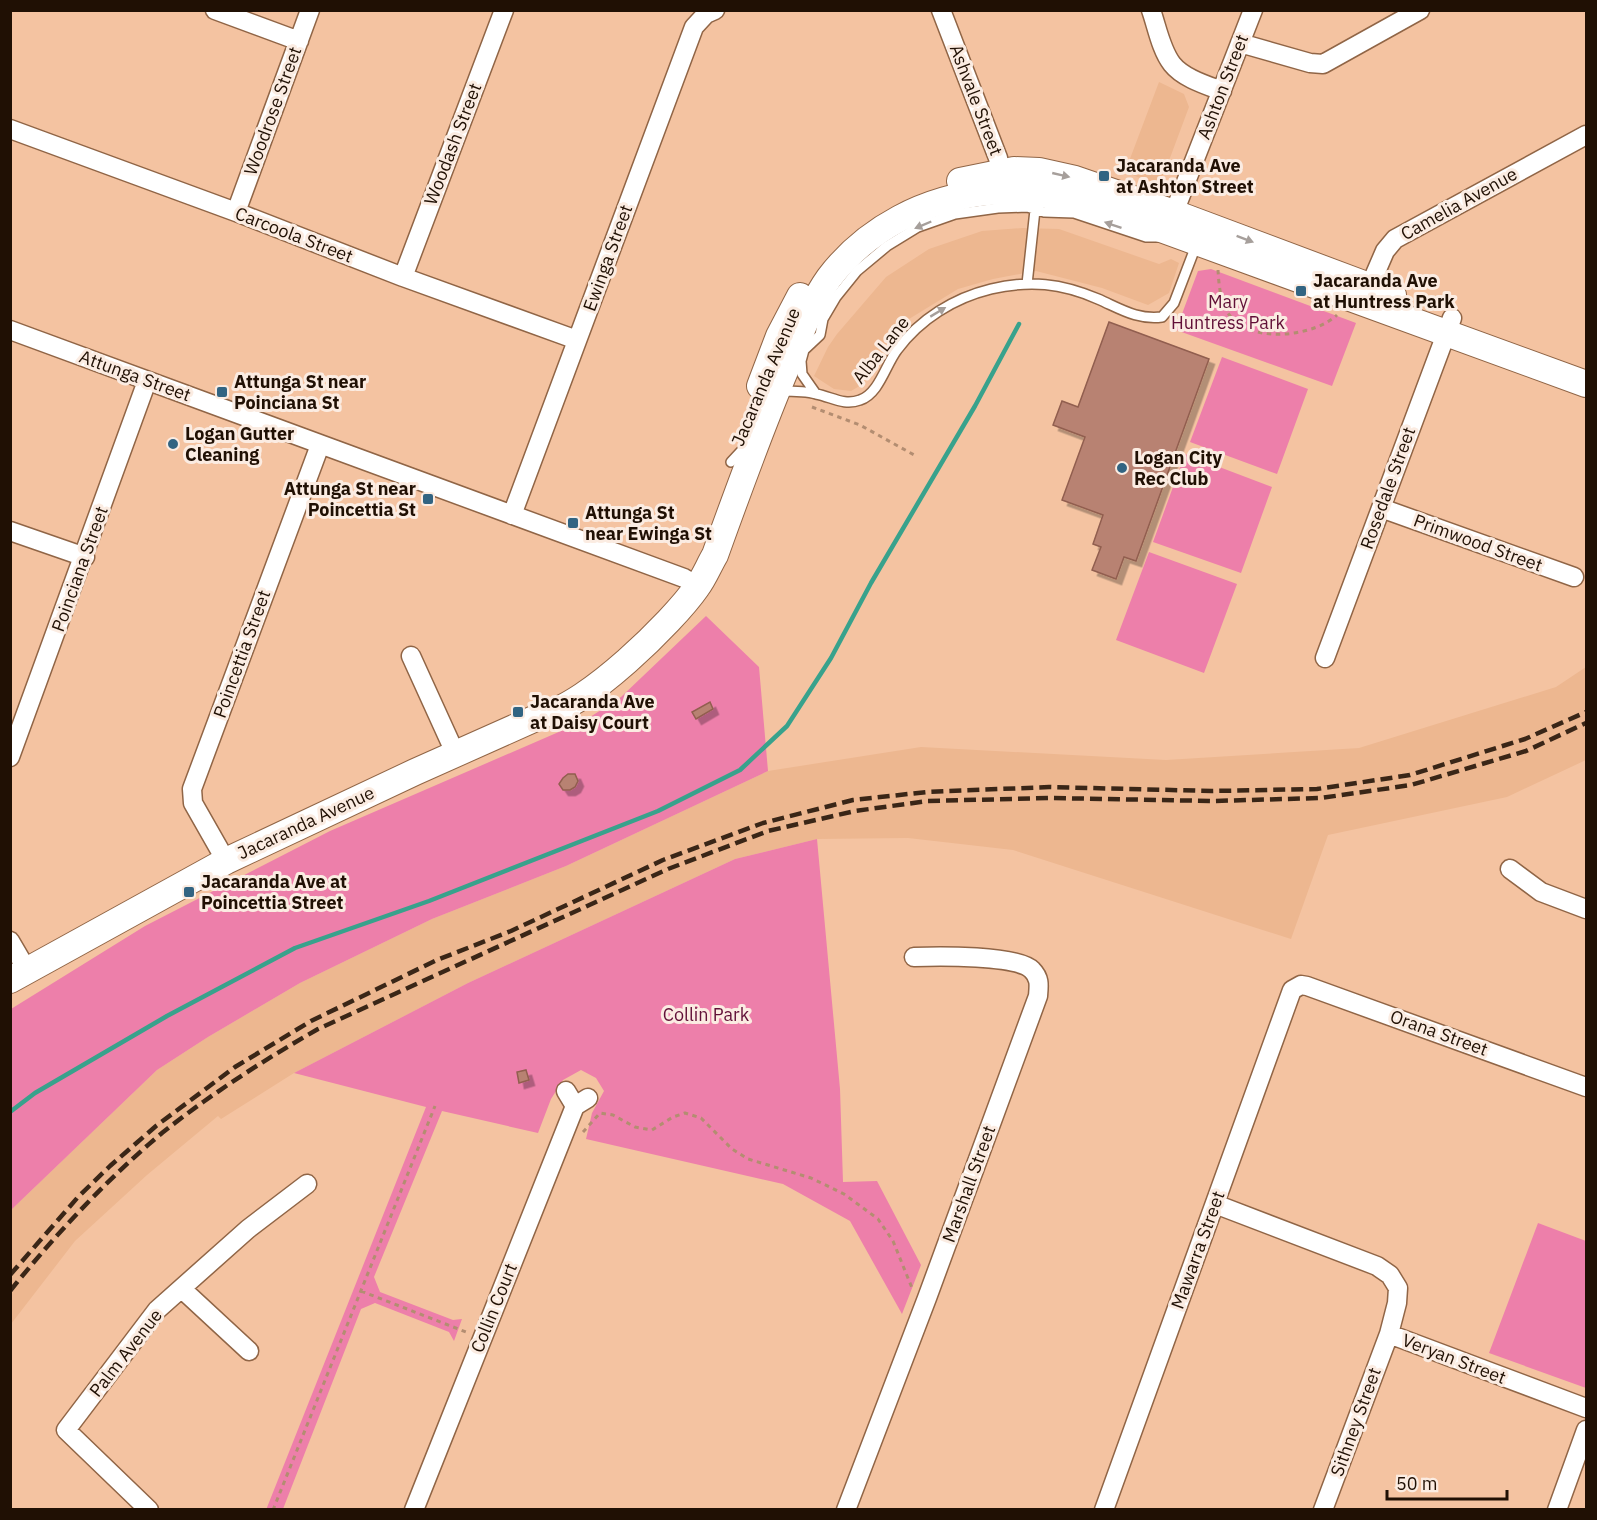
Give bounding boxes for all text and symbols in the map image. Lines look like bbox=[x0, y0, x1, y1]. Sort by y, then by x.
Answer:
street label: Ashton Street bbox=[1192, 31, 1253, 143]
street label: Ashvale Street bbox=[945, 41, 1008, 159]
street label: Woodrose Street bbox=[239, 43, 306, 178]
street label: Woodash Street bbox=[419, 80, 486, 208]
place label: Jacaranda Ave at Ashton Street bbox=[1116, 154, 1254, 198]
street label: Camelia Avenue bbox=[1396, 162, 1521, 245]
marker: Jacaranda Ave at Ashton Street bbox=[1097, 169, 1111, 183]
one-way arrow bbox=[1052, 171, 1070, 181]
street label: Carcoola Street bbox=[232, 201, 356, 268]
street label: Ewinga Street bbox=[578, 201, 637, 314]
one-way arrow bbox=[914, 220, 932, 230]
one-way arrow bbox=[1104, 220, 1122, 230]
one-way arrow bbox=[1236, 235, 1254, 245]
place label: Jacaranda Ave at Huntress Park bbox=[1313, 269, 1455, 313]
marker: Jacaranda Ave at Huntress Park bbox=[1294, 284, 1308, 298]
park label: Mary Huntress Park bbox=[1171, 290, 1286, 334]
street label: Jacaranda Avenue bbox=[726, 304, 805, 450]
one-way arrow bbox=[930, 306, 946, 317]
street label: Alba Lane bbox=[847, 311, 914, 388]
street label: Attunga Street bbox=[76, 345, 194, 406]
place label: Attunga St near Poinciana St bbox=[234, 370, 366, 414]
marker: Attunga St near Poinciana St bbox=[215, 385, 229, 399]
place label: Logan Gutter Cleaning bbox=[185, 422, 294, 466]
street label: Rosedale Street bbox=[1355, 424, 1420, 552]
marker: Logan Gutter Cleaning bbox=[166, 437, 180, 451]
place label: Logan City Rec Club bbox=[1134, 446, 1222, 490]
marker: Logan City Rec Club bbox=[1115, 461, 1129, 475]
place label: Attunga St near Poincettia St bbox=[284, 477, 416, 521]
marker: Attunga St near Poincettia St bbox=[421, 492, 435, 506]
place label: Attunga St near Ewinga St bbox=[585, 501, 712, 545]
street label: Poinciana Street bbox=[46, 503, 113, 635]
street label: Primwood Street bbox=[1411, 509, 1546, 576]
marker: Attunga St near Ewinga St bbox=[566, 516, 580, 530]
street label: Poincettia Street bbox=[208, 587, 275, 721]
place label: Jacaranda Ave at Daisy Court bbox=[530, 690, 655, 734]
marker: Jacaranda Ave at Daisy Court bbox=[511, 705, 525, 719]
street label: Jacaranda Avenue bbox=[234, 781, 378, 864]
place label: Jacaranda Ave at Poincettia Street bbox=[201, 870, 347, 914]
marker: Jacaranda Ave at Poincettia Street bbox=[182, 885, 196, 899]
park label: Collin Park bbox=[663, 1003, 750, 1026]
street label: Orana Street bbox=[1387, 1004, 1491, 1061]
street label: Marshall Street bbox=[937, 1122, 1000, 1245]
street label: Mawarra Street bbox=[1166, 1188, 1230, 1312]
street label: Collin Court bbox=[465, 1260, 522, 1356]
street label: Palm Avenue bbox=[84, 1304, 167, 1401]
street label: Veryan Street bbox=[1399, 1328, 1509, 1389]
street label: Sithney Street bbox=[1325, 1364, 1386, 1479]
scale bar bbox=[1387, 1463, 1507, 1501]
text: 50 m bbox=[1396, 1472, 1438, 1495]

